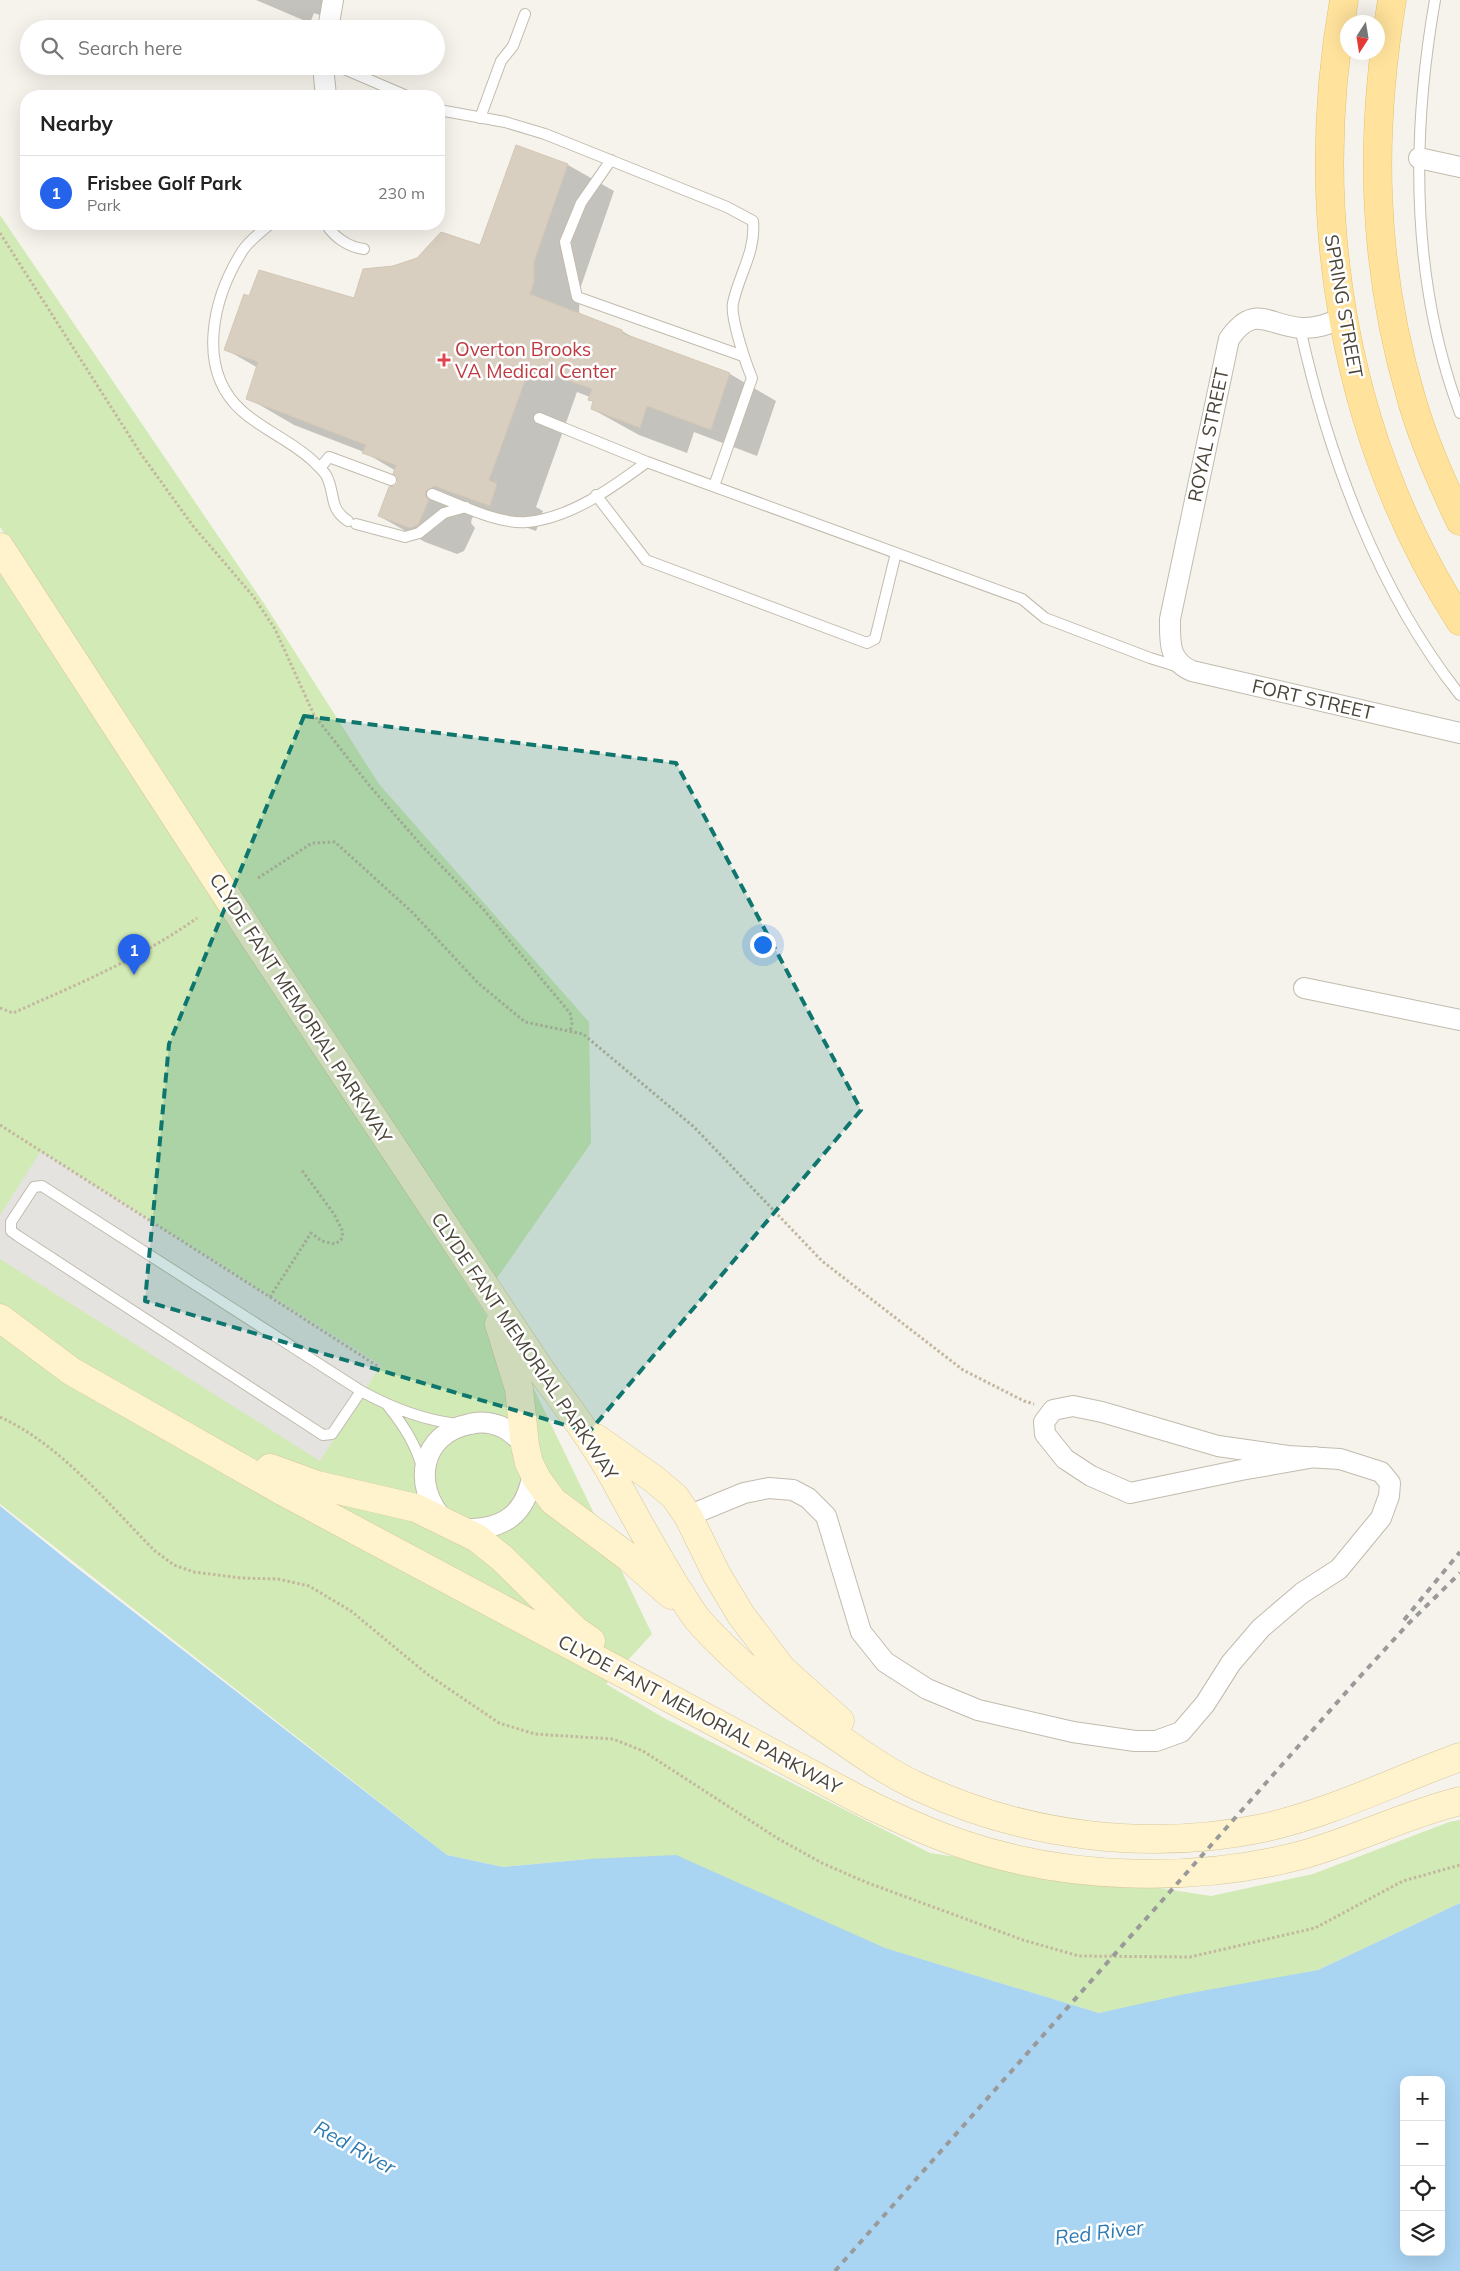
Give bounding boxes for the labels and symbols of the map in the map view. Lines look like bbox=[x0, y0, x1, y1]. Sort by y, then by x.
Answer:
north arrow bbox=[1340, 15, 1385, 60]
street label: SPRING STREET bbox=[1320, 232, 1369, 380]
place label: Overton Brooks VA Medical Center bbox=[455, 337, 617, 383]
marker: Overton Brooks VA Medical Center bbox=[437, 353, 451, 367]
street label: ROYAL STREET bbox=[1182, 365, 1234, 504]
street label: FORT STREET bbox=[1250, 673, 1377, 725]
street label: CLYDE FANT MEMORIAL PARKWAY bbox=[204, 868, 398, 1148]
your location bbox=[750, 932, 776, 958]
pin: 1 bbox=[118, 934, 150, 975]
street label: CLYDE FANT MEMORIAL PARKWAY bbox=[426, 1208, 624, 1485]
street label: CLYDE FANT MEMORIAL PARKWAY bbox=[554, 1629, 846, 1799]
water label: Red River bbox=[310, 2115, 401, 2180]
water label: Red River bbox=[1053, 2214, 1145, 2250]

